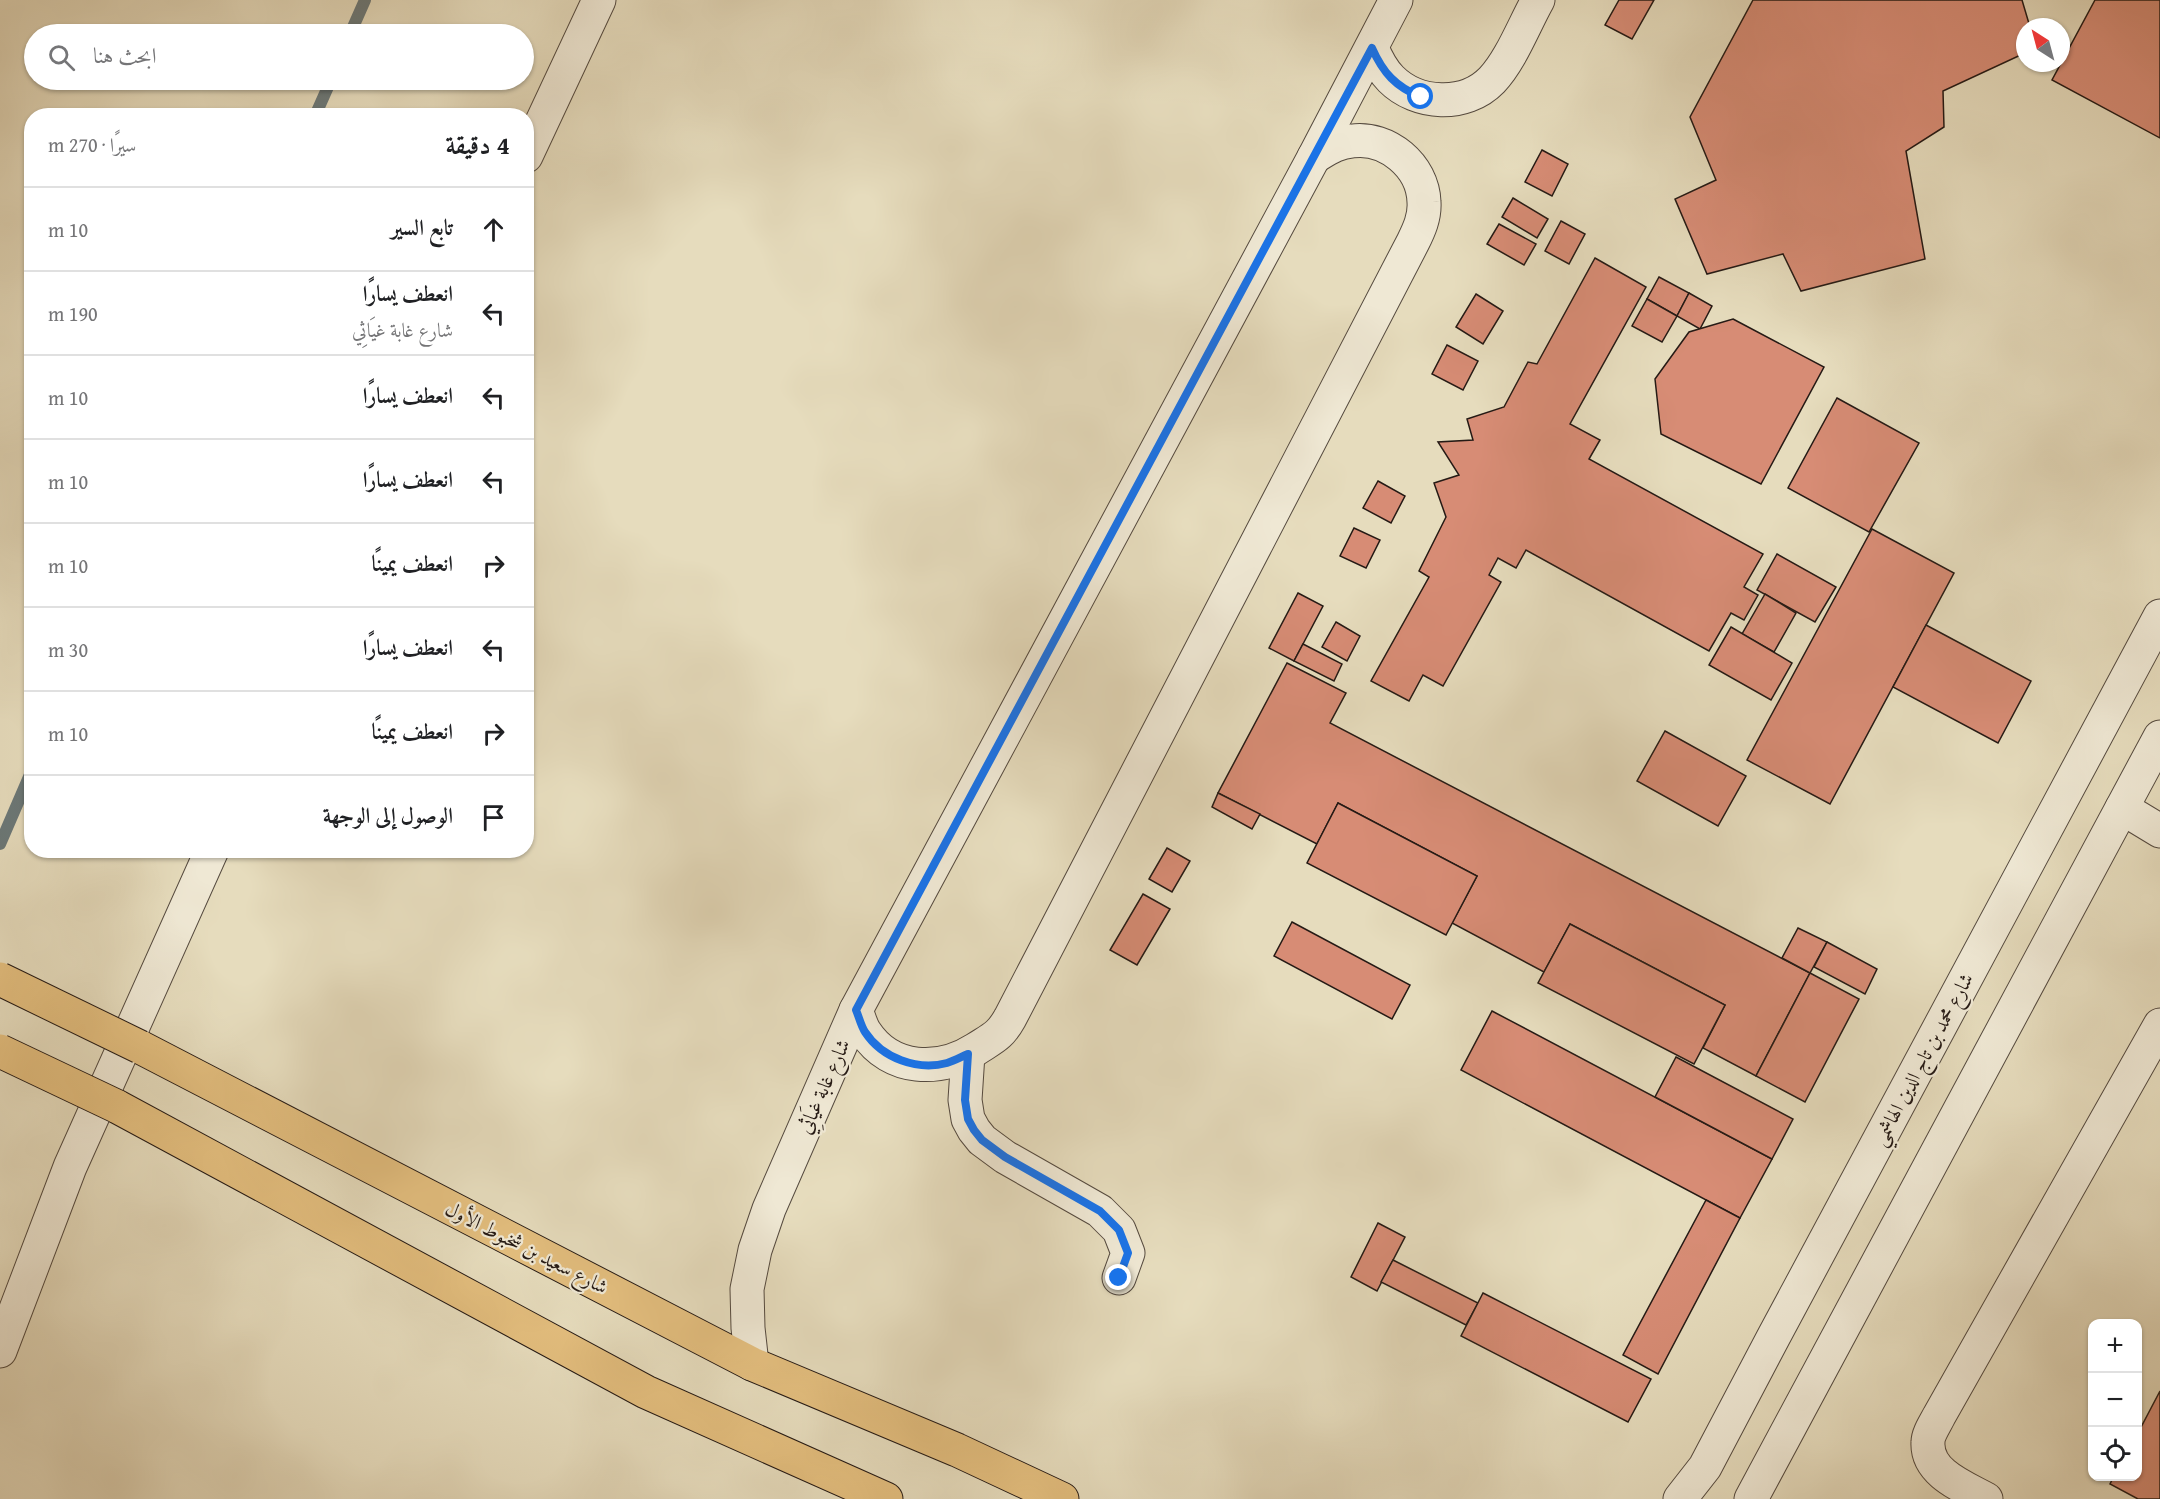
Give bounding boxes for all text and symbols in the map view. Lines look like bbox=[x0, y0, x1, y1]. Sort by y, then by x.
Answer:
north arrow bbox=[2016, 18, 2070, 72]
search box bbox=[24, 24, 534, 90]
text: ابحث هنا bbox=[93, 39, 157, 71]
icon: search bbox=[45, 41, 78, 74]
route start bbox=[1407, 83, 1433, 109]
text: 4 دقيقة bbox=[445, 125, 510, 164]
text: سيرًا · 270 m bbox=[48, 130, 136, 159]
text: تابع السير bbox=[391, 211, 453, 243]
icon: ahead bbox=[477, 213, 510, 246]
text: 10 m bbox=[48, 215, 88, 244]
text: انعطف يسارًا bbox=[363, 277, 453, 309]
icon: left bbox=[477, 297, 510, 330]
text: 190 m bbox=[48, 299, 98, 328]
text: شارع غابة غيَاثِي bbox=[352, 315, 453, 344]
text: انعطف يسارًا bbox=[363, 379, 453, 411]
icon: left bbox=[477, 381, 510, 414]
text: 10 m bbox=[48, 383, 88, 412]
text: انعطف يسارًا bbox=[363, 463, 453, 495]
icon: left bbox=[477, 465, 510, 498]
text: 10 m bbox=[48, 467, 88, 496]
text: انعطف يمينًا bbox=[372, 547, 453, 579]
icon: right bbox=[477, 549, 510, 582]
text: 10 m bbox=[48, 551, 88, 580]
text: انعطف يسارًا bbox=[363, 631, 453, 663]
icon: left bbox=[477, 633, 510, 666]
text: 30 m bbox=[48, 635, 88, 664]
text: انعطف يمينًا bbox=[372, 715, 453, 747]
icon: right bbox=[477, 717, 510, 750]
text: 10 m bbox=[48, 719, 88, 748]
text: الوصول إلى الوجهة bbox=[323, 799, 453, 831]
icon: arrive bbox=[477, 801, 510, 834]
street label: شارع محمد بن تاج الدين الهاشمي bbox=[1864, 967, 1984, 1153]
street label: شارع غابة غيَاثِي bbox=[789, 1034, 861, 1140]
street label: شارع سعيد بن شخبوط الأول bbox=[439, 1193, 613, 1304]
route end bbox=[1105, 1264, 1131, 1290]
map controls bbox=[2088, 1319, 2142, 1481]
button: + bbox=[2088, 1319, 2142, 1373]
button: − bbox=[2088, 1373, 2142, 1427]
button: locate bbox=[2088, 1427, 2142, 1481]

